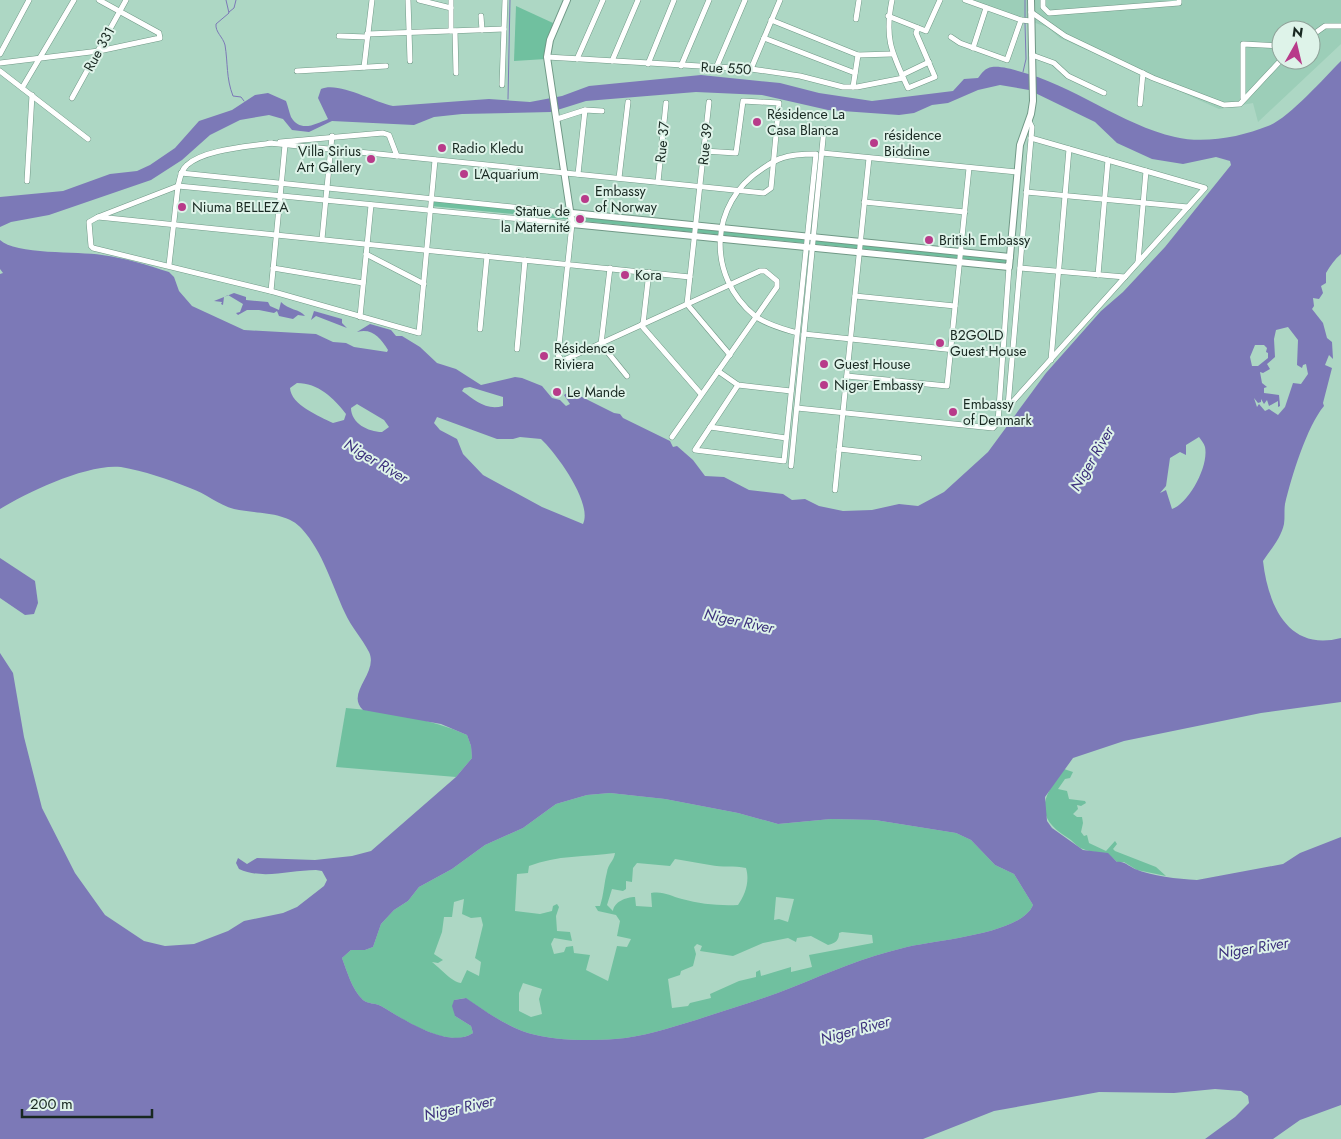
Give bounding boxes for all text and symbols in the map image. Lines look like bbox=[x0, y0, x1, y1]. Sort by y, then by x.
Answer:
north arrow bbox=[1271, 20, 1321, 70]
text: N bbox=[1291, 21, 1305, 43]
street label: Rue 331 bbox=[79, 23, 119, 75]
street label: Rue 550 bbox=[700, 57, 752, 79]
place label: Résidence La Casa Blanca bbox=[767, 104, 845, 140]
marker: Résidence La Casa Blanca bbox=[751, 116, 763, 128]
street label: Rue 37 bbox=[650, 120, 674, 164]
street label: Rue 39 bbox=[693, 122, 717, 166]
place label: résidence Biddine bbox=[884, 125, 942, 161]
marker: résidence Biddine bbox=[868, 137, 880, 149]
place label: Radio Kledu bbox=[452, 138, 524, 158]
place label: Villa Sirius Art Gallery bbox=[297, 141, 362, 177]
marker: Radio Kledu bbox=[436, 142, 448, 154]
marker: Villa Sirius Art Gallery bbox=[365, 153, 377, 165]
place label: L'Aquarium bbox=[474, 164, 539, 184]
marker: L'Aquarium bbox=[458, 168, 470, 180]
place label: Embassy of Norway bbox=[595, 181, 658, 217]
marker: Embassy of Norway bbox=[579, 193, 591, 205]
place label: Niuma BELLEZA bbox=[192, 197, 289, 217]
marker: Niuma BELLEZA bbox=[176, 201, 188, 213]
place label: Statue de la Maternité bbox=[501, 201, 570, 237]
marker: Statue de la Maternité bbox=[574, 213, 586, 225]
place label: British Embassy bbox=[939, 230, 1031, 250]
marker: British Embassy bbox=[923, 234, 935, 246]
place label: Kora bbox=[635, 265, 662, 285]
marker: Kora bbox=[619, 269, 631, 281]
place label: B2GOLD Guest House bbox=[950, 325, 1026, 361]
marker: B2GOLD Guest House bbox=[934, 337, 946, 349]
place label: Résidence Riviera bbox=[554, 338, 615, 374]
marker: Résidence Riviera bbox=[538, 350, 550, 362]
place label: Guest House bbox=[834, 354, 910, 374]
marker: Guest House bbox=[818, 358, 830, 370]
place label: Niger Embassy bbox=[834, 375, 924, 395]
marker: Niger Embassy bbox=[818, 379, 830, 391]
place label: Le Mande bbox=[567, 382, 625, 402]
marker: Le Mande bbox=[551, 386, 563, 398]
place label: Embassy of Denmark bbox=[963, 394, 1032, 430]
marker: Embassy of Denmark bbox=[947, 406, 959, 418]
water label: Niger River bbox=[1065, 422, 1120, 495]
water label: Niger River bbox=[340, 433, 413, 489]
water label: Niger River bbox=[702, 603, 777, 639]
water label: Niger River bbox=[1216, 931, 1291, 964]
water label: Niger River bbox=[818, 1010, 893, 1050]
scale bar bbox=[22, 1086, 152, 1118]
water label: Niger River bbox=[422, 1090, 497, 1126]
text: 200 m bbox=[30, 1093, 73, 1115]

